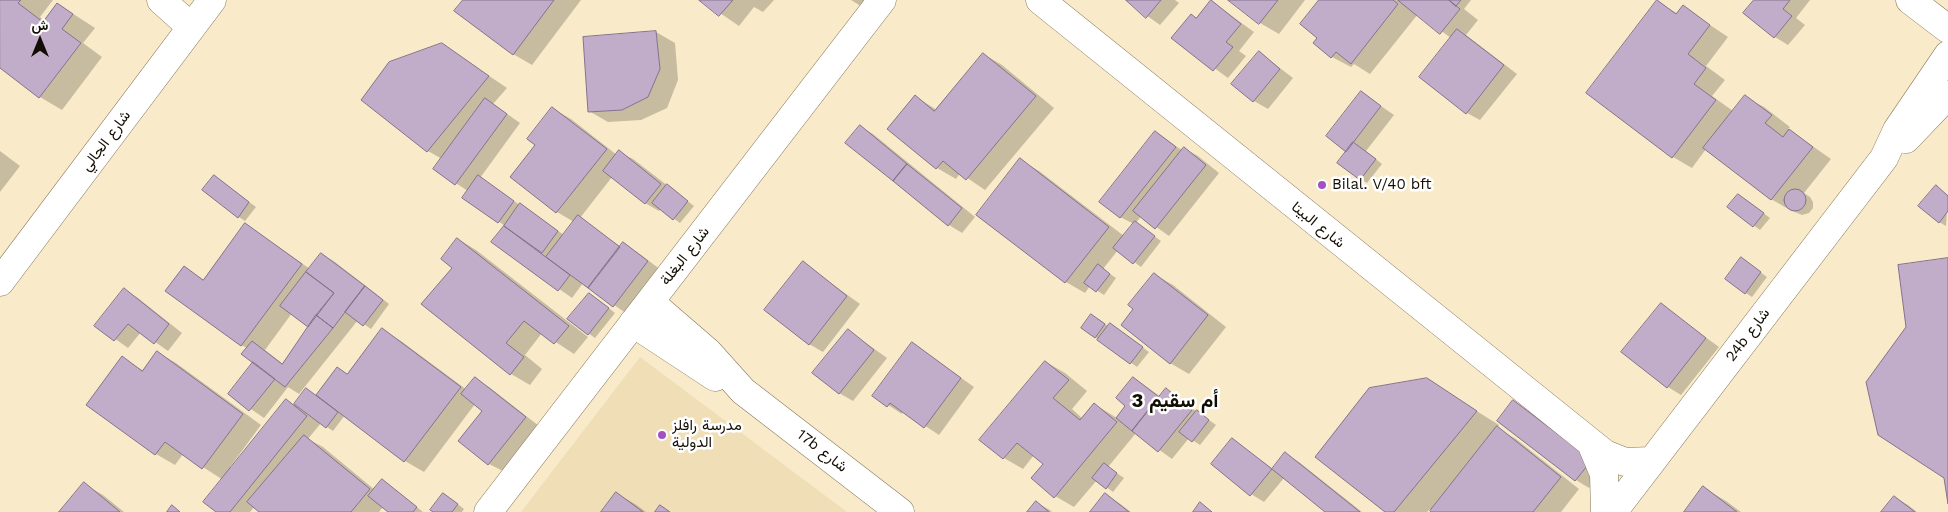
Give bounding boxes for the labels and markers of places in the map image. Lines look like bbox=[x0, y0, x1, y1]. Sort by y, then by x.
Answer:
place label: Bilal. V/40 bft bbox=[1332, 176, 1432, 194]
marker: Bilal. V/40 bft bbox=[1316, 179, 1328, 191]
place label: مدرسة رافلز الدولية bbox=[672, 417, 742, 452]
marker: مدرسة رافلز الدولية bbox=[656, 429, 668, 441]

